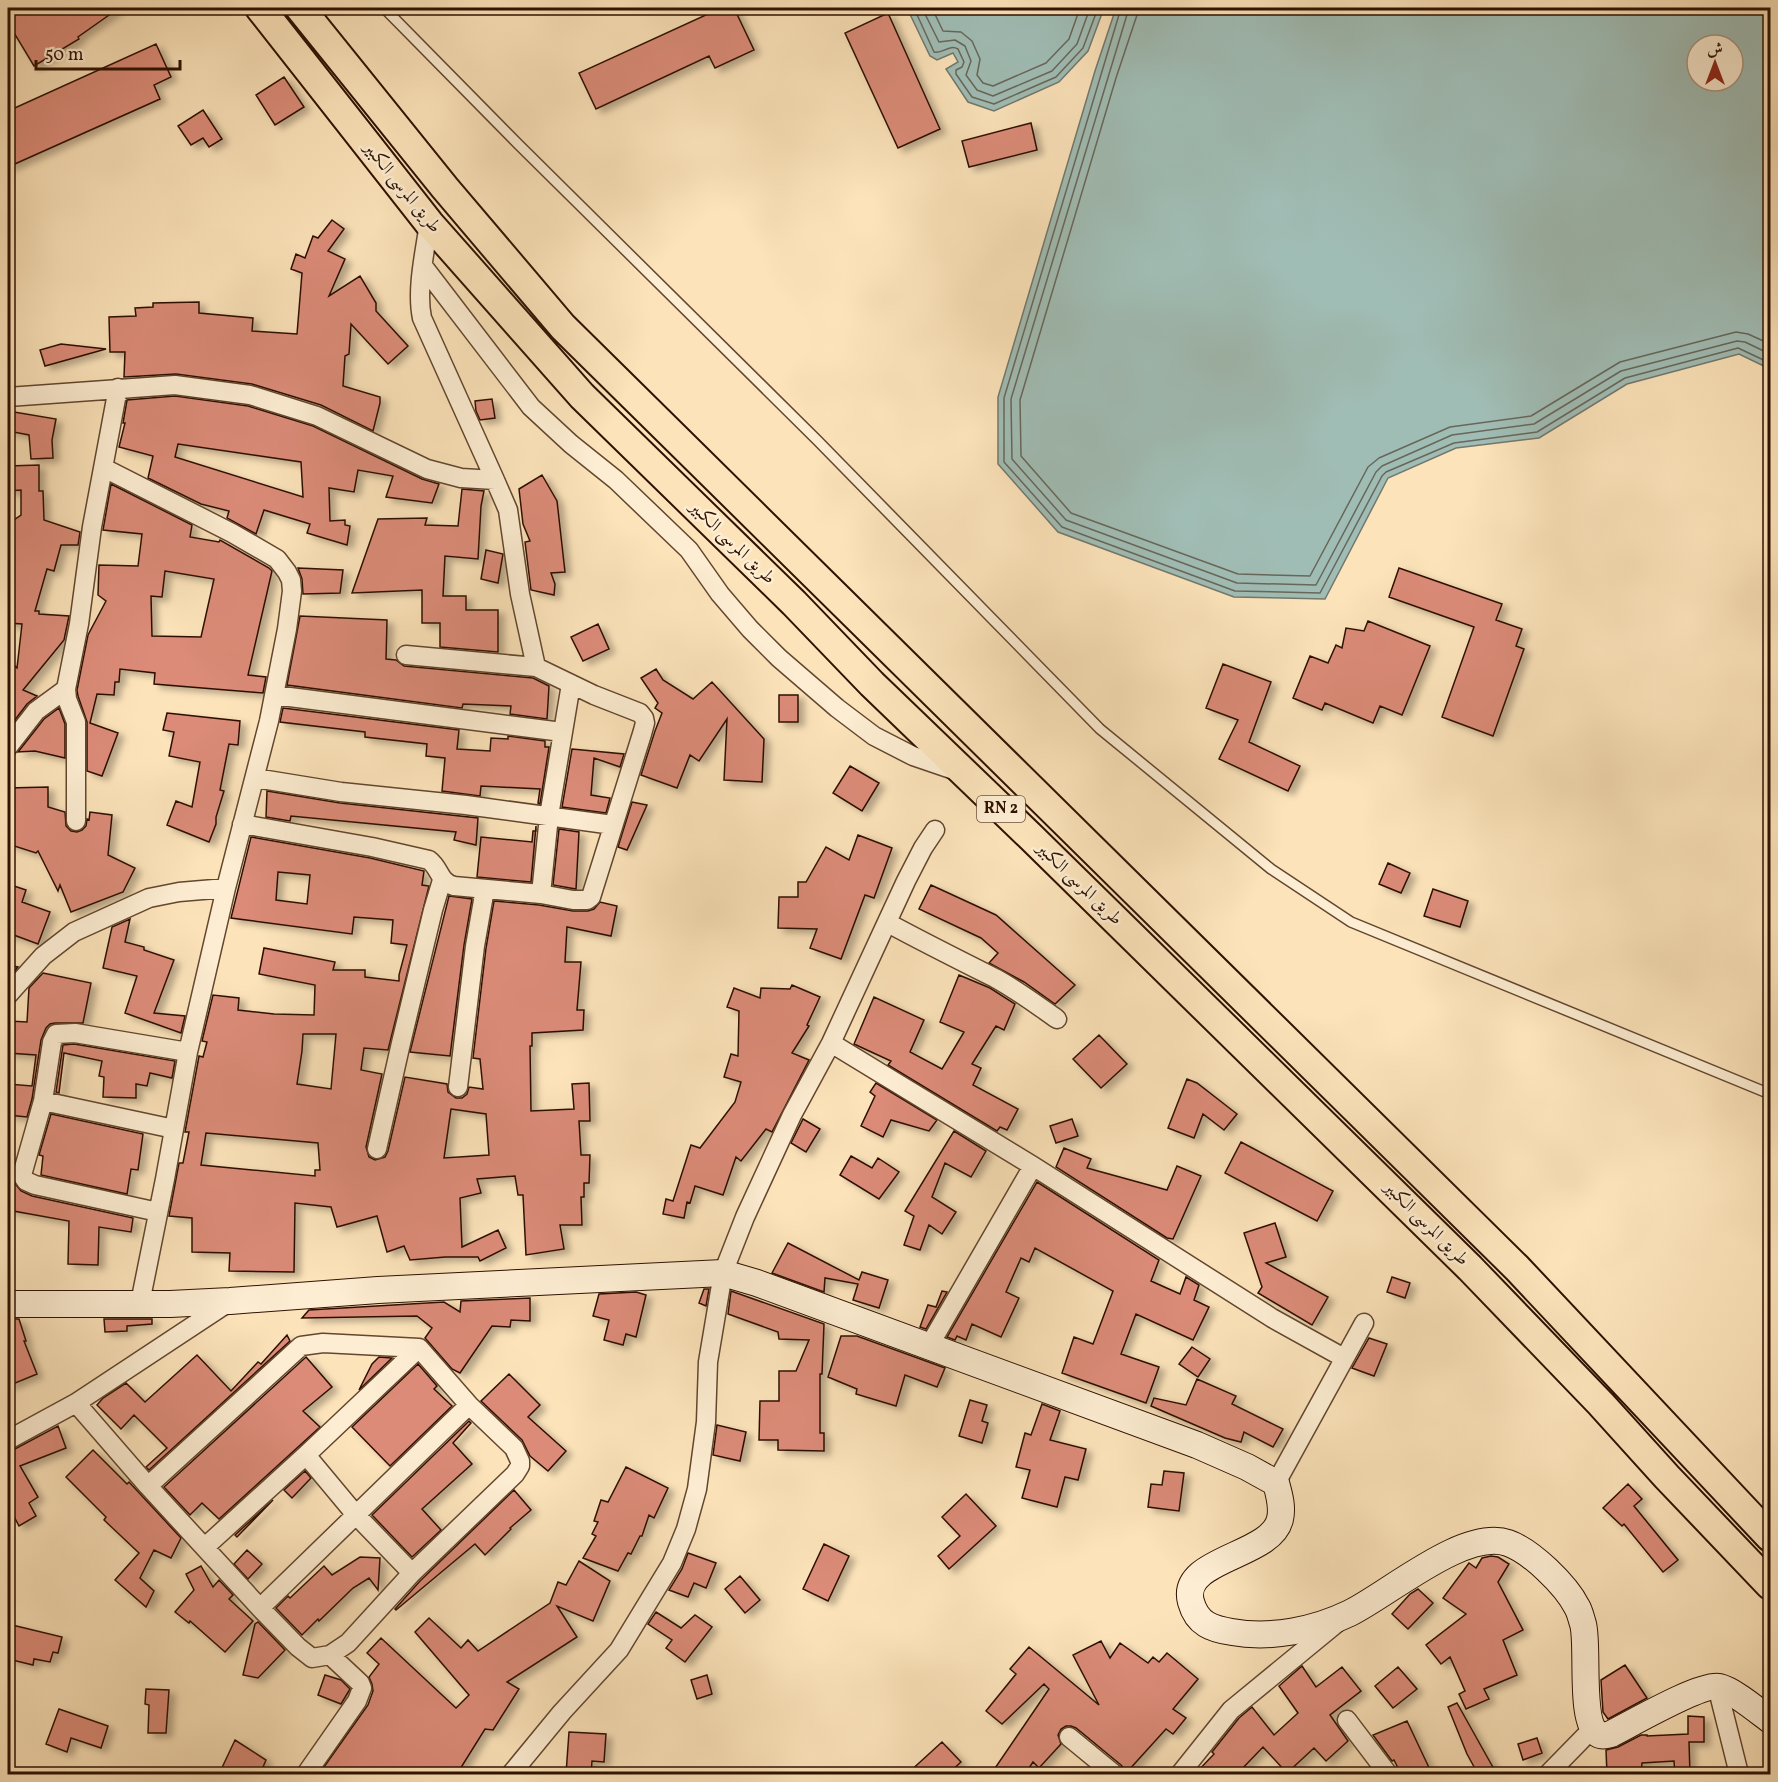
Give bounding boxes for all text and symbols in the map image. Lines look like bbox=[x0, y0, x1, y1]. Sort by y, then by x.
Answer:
scale bar bbox=[36, 33, 180, 71]
north arrow bbox=[1685, 33, 1745, 93]
text: ش bbox=[1707, 39, 1723, 61]
text: 50 m bbox=[45, 43, 84, 68]
street label: طريق المرسى الكبير bbox=[356, 135, 447, 239]
street label: طريق المرسى الكبير bbox=[682, 494, 781, 591]
road number: RN 2 bbox=[977, 796, 1025, 822]
street label: طريق المرسى الكبير bbox=[1029, 835, 1128, 932]
street label: طريق المرسى الكبير bbox=[1376, 1174, 1474, 1272]

